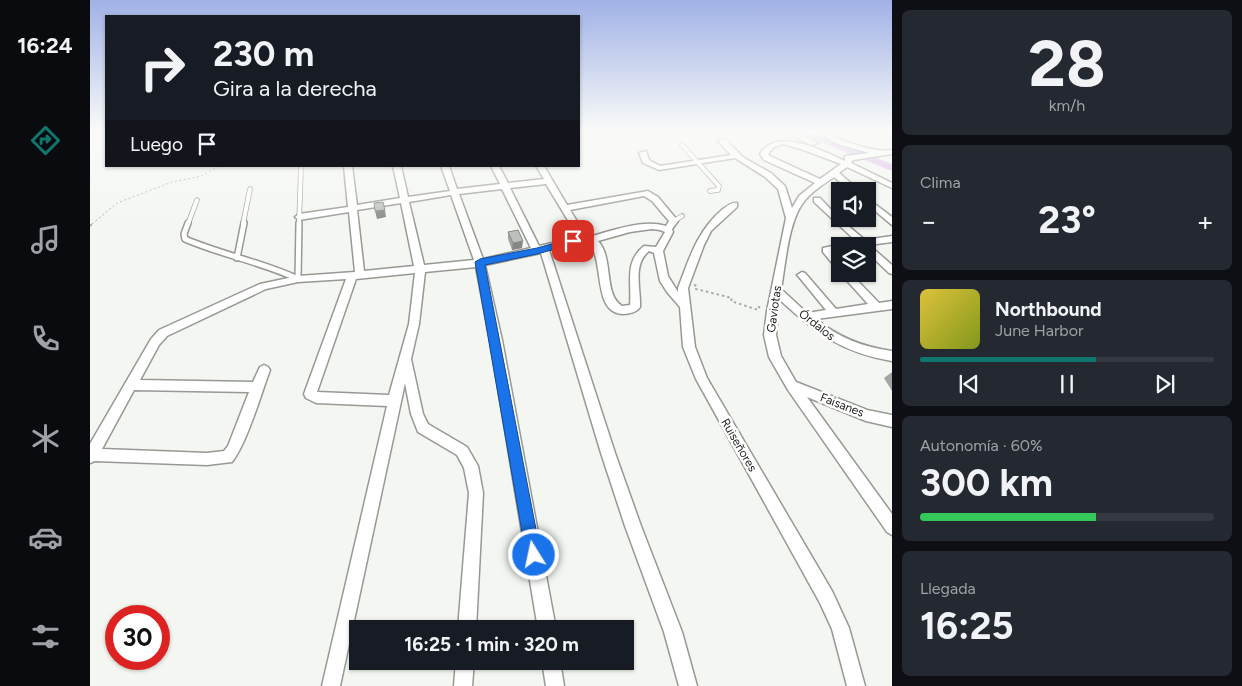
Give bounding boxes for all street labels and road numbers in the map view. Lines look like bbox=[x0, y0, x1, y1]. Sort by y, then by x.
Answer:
street label: Gaviotas bbox=[764, 284, 784, 333]
street label: Órdalos bbox=[796, 307, 838, 344]
street label: Faisanes bbox=[818, 390, 866, 420]
street label: Ruiseñores bbox=[718, 416, 760, 474]

